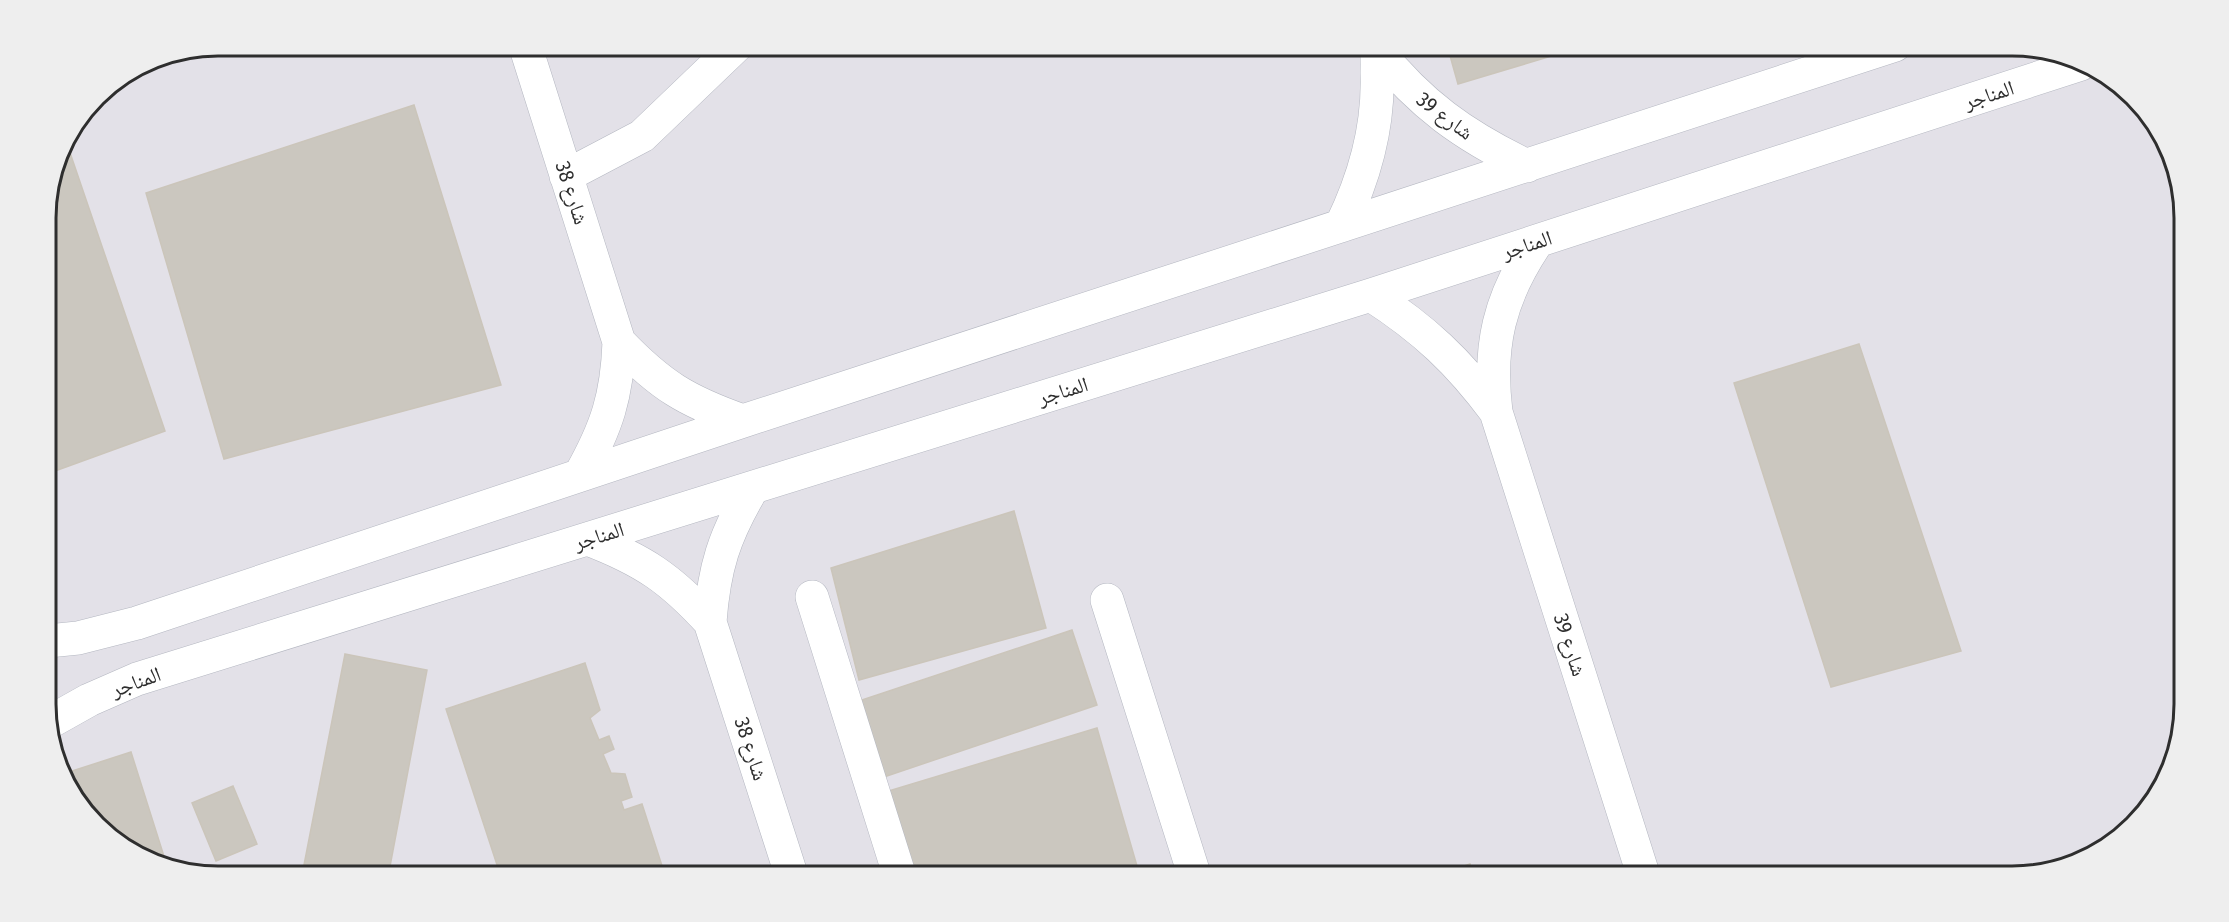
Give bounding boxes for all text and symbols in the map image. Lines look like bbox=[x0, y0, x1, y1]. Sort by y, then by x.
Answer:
street label: المناجر bbox=[1960, 75, 2017, 116]
street label: شارع 39 bbox=[1411, 86, 1479, 146]
street label: شارع 38 bbox=[550, 158, 594, 228]
street label: المناجر bbox=[1498, 225, 1555, 266]
street label: المناجر bbox=[1034, 371, 1091, 411]
street label: المناجر bbox=[570, 516, 627, 556]
street label: شارع 39 bbox=[1548, 610, 1592, 680]
street label: المناجر bbox=[106, 661, 165, 703]
street label: شارع 38 bbox=[729, 714, 773, 784]

